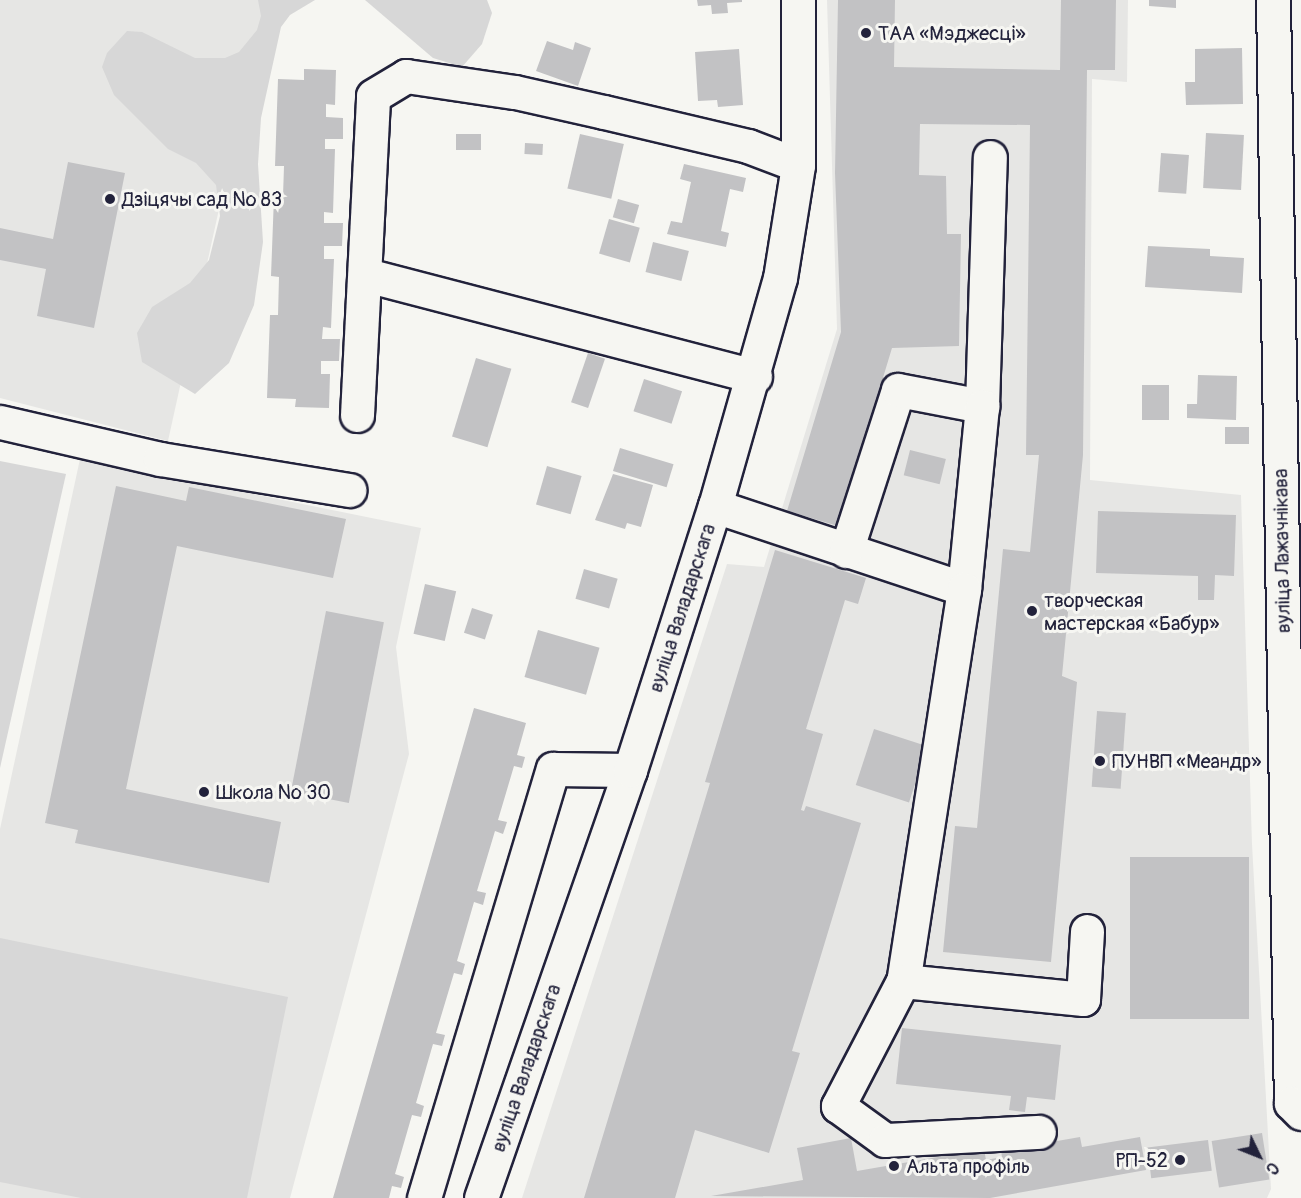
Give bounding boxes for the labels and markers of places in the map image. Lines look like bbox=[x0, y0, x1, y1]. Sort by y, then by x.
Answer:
place label: ТАА «Мэджесці» bbox=[878, 21, 1026, 45]
marker: ТАА «Мэджесці» bbox=[859, 26, 873, 40]
place label: Дзіцячы сад № 83 bbox=[122, 187, 282, 211]
marker: Дзіцячы сад № 83 bbox=[103, 192, 117, 206]
place label: творческая мастерская «Бабур» bbox=[1044, 588, 1219, 635]
marker: творческая мастерская «Бабур» bbox=[1025, 604, 1039, 618]
place label: ПУНВП «Меандр» bbox=[1112, 749, 1261, 773]
marker: ПУНВП «Меандр» bbox=[1093, 754, 1107, 768]
place label: Школа № 30 bbox=[216, 780, 331, 804]
marker: Школа № 30 bbox=[197, 785, 211, 799]
place label: РП-52 bbox=[1116, 1148, 1168, 1172]
marker: РП-52 bbox=[1173, 1153, 1187, 1167]
place label: Альта профіль bbox=[906, 1154, 1030, 1178]
marker: Альта профіль bbox=[887, 1159, 901, 1173]

